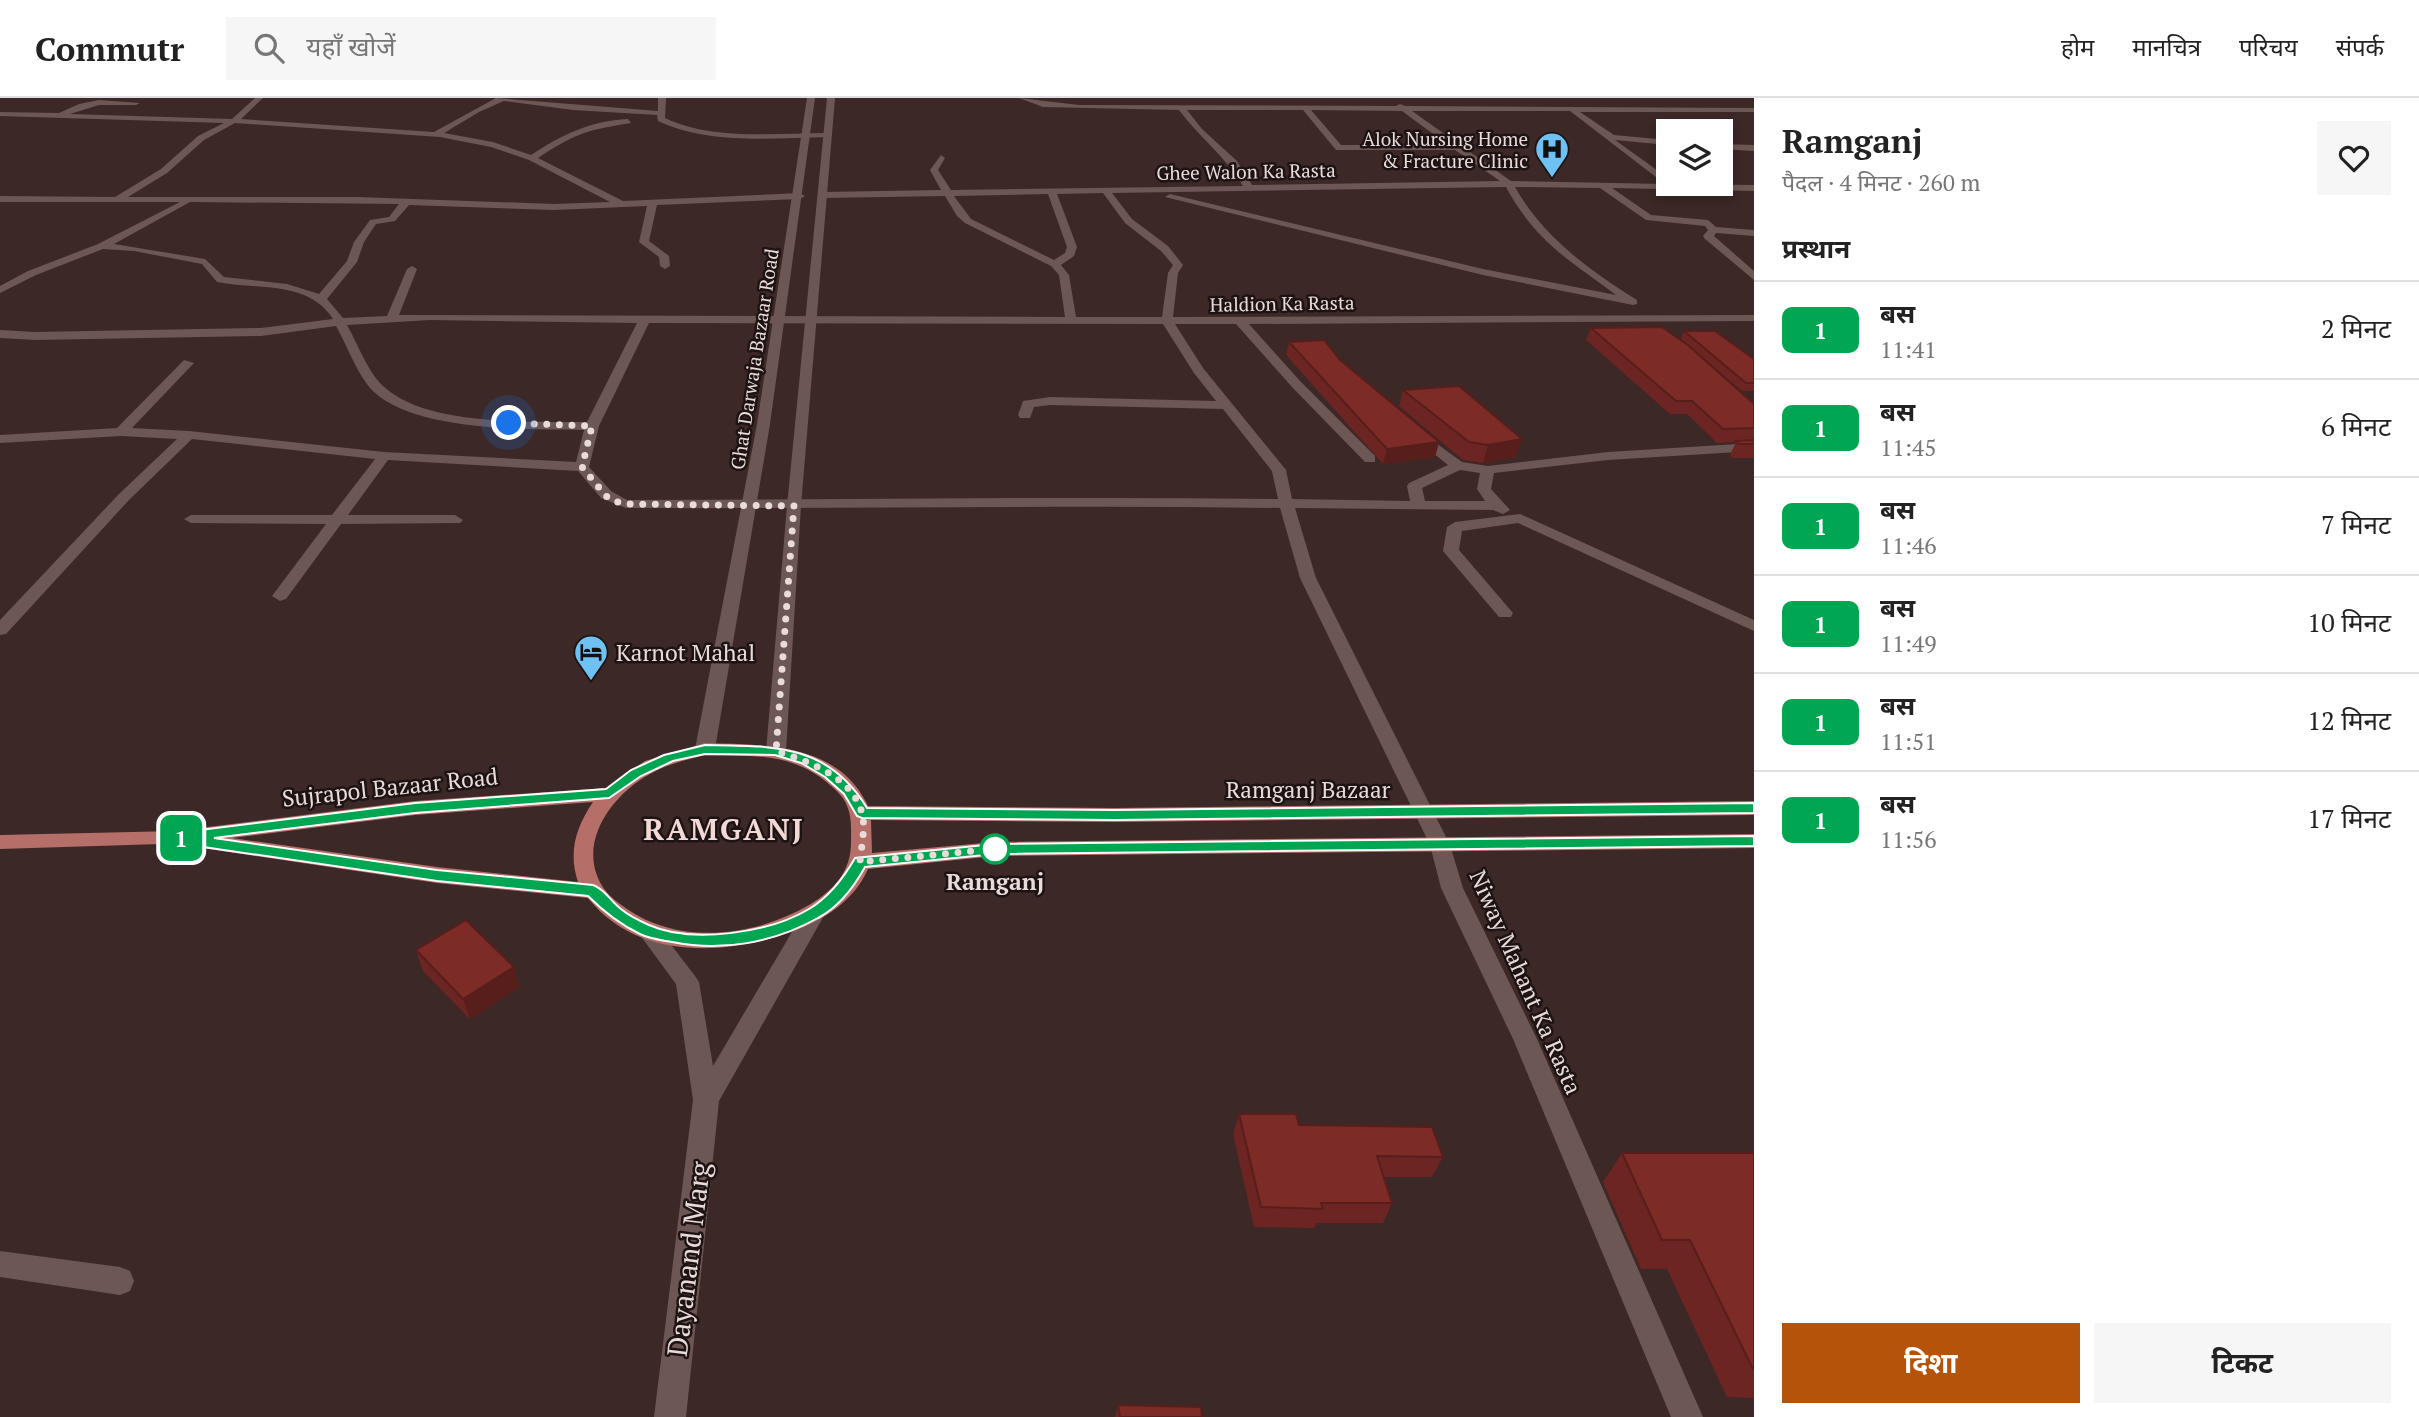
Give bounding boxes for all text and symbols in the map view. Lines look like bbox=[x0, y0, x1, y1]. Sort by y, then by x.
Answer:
search box bbox=[226, 17, 716, 80]
text: Commutr bbox=[35, 27, 184, 70]
icon: search bbox=[250, 29, 288, 67]
text: यहाँ खोजें bbox=[306, 29, 396, 63]
text: होम bbox=[2061, 31, 2094, 63]
text: मानचित्र bbox=[2132, 31, 2201, 63]
text: परिचय bbox=[2239, 31, 2298, 63]
text: संपर्क bbox=[2336, 31, 2384, 63]
map controls bbox=[1656, 119, 1733, 196]
button: layers bbox=[1656, 119, 1733, 196]
text: Ramganj bbox=[1782, 119, 1923, 162]
button: heart bbox=[2317, 121, 2391, 195]
place label: Alok Nursing Home & Fracture Clinic bbox=[1362, 126, 1528, 173]
hospital icon: Alok Nursing Home & Fracture Clinic bbox=[1533, 130, 1571, 179]
street label: Ghee Walon Ka Rasta bbox=[1156, 157, 1336, 185]
text: पैदल · 4 मिनट · 260 m bbox=[1782, 167, 1980, 198]
text: प्रस्थान bbox=[1782, 231, 1850, 265]
street label: Ghat Darwaja Bazaar Road bbox=[724, 246, 784, 471]
street label: Haldion Ka Rasta bbox=[1209, 289, 1355, 317]
text: बस bbox=[1880, 296, 1915, 330]
text: 2 मिनट bbox=[2321, 311, 2391, 345]
text: 1 bbox=[1814, 314, 1827, 346]
text: 11:41 bbox=[1880, 334, 1937, 365]
text: बस bbox=[1880, 394, 1915, 428]
your location bbox=[491, 405, 526, 440]
text: 6 मिनट bbox=[2321, 409, 2391, 443]
text: 1 bbox=[1814, 412, 1827, 444]
text: 11:45 bbox=[1880, 432, 1937, 463]
text: बस bbox=[1880, 492, 1915, 526]
text: 7 मिनट bbox=[2321, 507, 2391, 541]
text: 1 bbox=[1814, 510, 1827, 542]
text: 11:46 bbox=[1880, 530, 1937, 561]
text: बस bbox=[1880, 590, 1915, 624]
text: 10 मिनट bbox=[2307, 605, 2391, 639]
text: 1 bbox=[1814, 608, 1827, 640]
text: 11:49 bbox=[1880, 628, 1937, 659]
hotel icon: Karnot Mahal bbox=[572, 633, 610, 682]
place label: Karnot Mahal bbox=[616, 637, 755, 668]
text: बस bbox=[1880, 688, 1915, 722]
text: 12 मिनट bbox=[2307, 703, 2391, 737]
text: 1 bbox=[1814, 706, 1827, 738]
text: 11:51 bbox=[1880, 726, 1937, 757]
street label: Sujrapol Bazaar Road bbox=[281, 760, 500, 814]
street label: Ramganj Bazaar bbox=[1226, 774, 1391, 805]
text: बस bbox=[1880, 786, 1915, 820]
text: 17 मिनट bbox=[2307, 801, 2391, 835]
text: 1 bbox=[1814, 804, 1827, 836]
district label: RAMGANJ bbox=[643, 809, 805, 849]
line badge: 1 bbox=[158, 815, 204, 861]
text: 1 bbox=[174, 822, 188, 854]
text: 11:56 bbox=[1880, 824, 1937, 855]
marker: Ramganj bbox=[980, 834, 1010, 864]
street label: Niway Mahant Ka Rasta bbox=[1463, 865, 1590, 1099]
place label: Ramganj bbox=[946, 866, 1044, 897]
street label: Dayanand Marg bbox=[658, 1158, 718, 1358]
button: दिशा bbox=[1782, 1323, 2080, 1403]
button: टिकट bbox=[2094, 1323, 2391, 1403]

